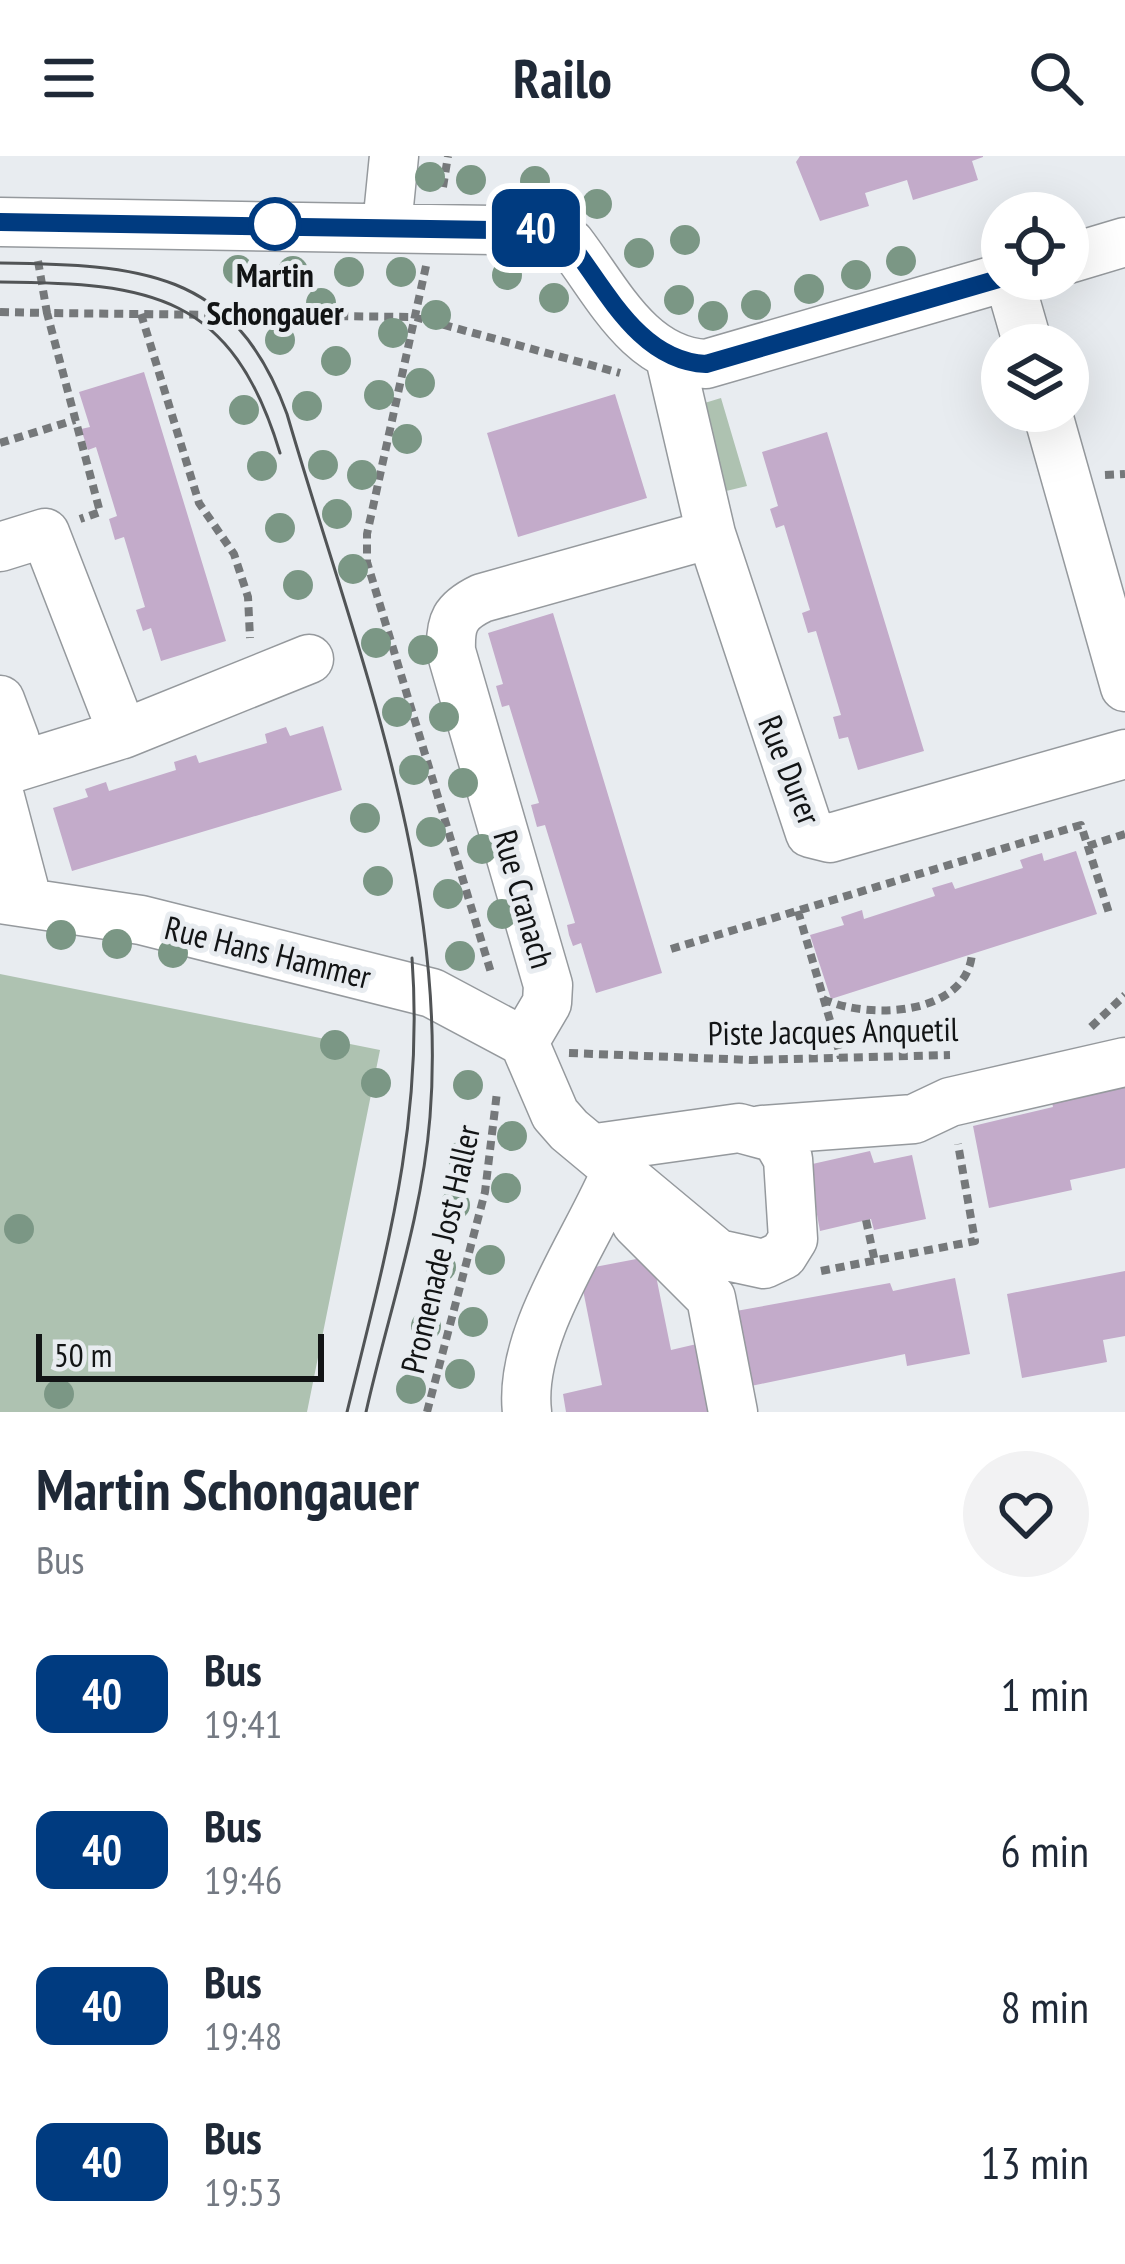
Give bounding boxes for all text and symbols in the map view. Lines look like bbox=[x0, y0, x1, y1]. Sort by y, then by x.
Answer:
text: Railo bbox=[513, 43, 612, 113]
icon: menu bbox=[36, 45, 102, 111]
icon: search bbox=[1023, 45, 1089, 111]
line badge: 40 bbox=[482, 189, 590, 267]
map controls bbox=[981, 192, 1089, 432]
button: locate bbox=[981, 192, 1089, 300]
marker: Martin Schongauer bbox=[250, 199, 300, 249]
text: 40 bbox=[516, 200, 556, 255]
place label: Martin Schongauer bbox=[206, 253, 344, 334]
button: layers bbox=[981, 324, 1089, 432]
street label: Rue Durer bbox=[749, 709, 832, 831]
street label: Rue Cranach bbox=[484, 825, 565, 973]
street label: Rue Hans Hammer bbox=[161, 905, 376, 998]
street label: Piste Jacques Anquetil bbox=[707, 1007, 959, 1054]
street label: Promenade Jost Haller bbox=[390, 1121, 489, 1377]
scale bar bbox=[36, 1328, 324, 1381]
text: 50 m bbox=[54, 1333, 112, 1376]
button: heart bbox=[963, 1451, 1089, 1577]
text: Martin Schongauer bbox=[36, 1452, 419, 1526]
text: Bus bbox=[36, 1534, 84, 1585]
text: Bus bbox=[204, 1640, 262, 1698]
text: 1 min bbox=[1000, 1665, 1089, 1723]
text: 40 bbox=[82, 1666, 122, 1721]
text: 19:41 bbox=[204, 1698, 282, 1749]
text: Bus bbox=[204, 1796, 262, 1854]
text: 6 min bbox=[1000, 1821, 1089, 1879]
text: 40 bbox=[82, 1822, 122, 1877]
text: 19:46 bbox=[204, 1854, 282, 1905]
text: Bus bbox=[204, 1952, 262, 2010]
text: 8 min bbox=[1000, 1977, 1089, 2035]
text: 40 bbox=[82, 1978, 122, 2033]
text: 19:48 bbox=[204, 2010, 282, 2061]
text: Bus bbox=[204, 2108, 262, 2166]
text: 13 min bbox=[980, 2133, 1089, 2191]
text: 40 bbox=[82, 2134, 122, 2189]
text: 19:53 bbox=[204, 2166, 282, 2217]

